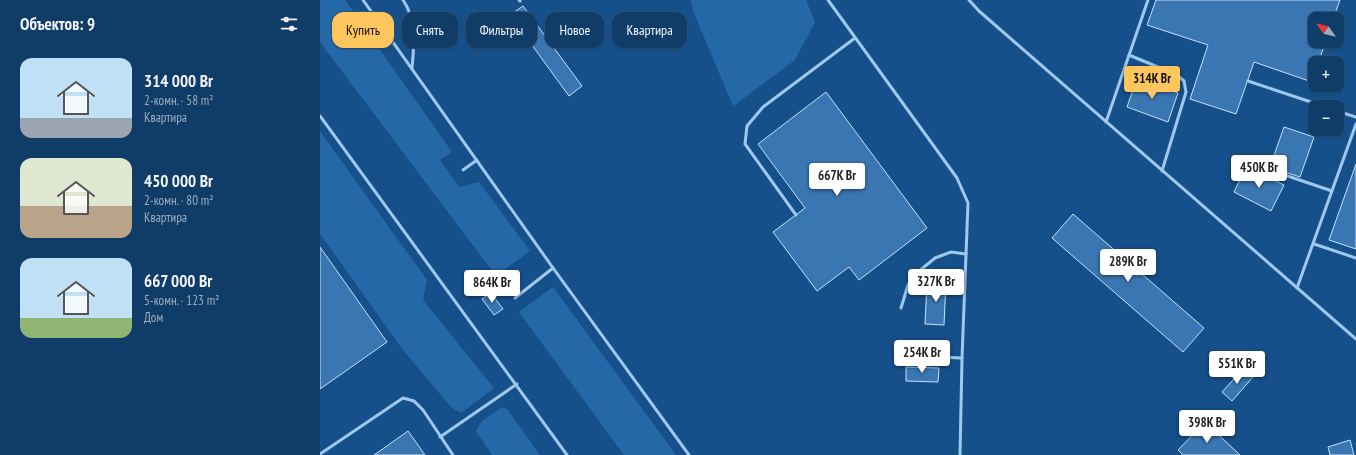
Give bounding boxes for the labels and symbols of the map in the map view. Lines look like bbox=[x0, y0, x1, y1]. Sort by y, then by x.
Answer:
north arrow bbox=[1308, 12, 1344, 48]
pin: 314K Br bbox=[1115, 66, 1189, 100]
pin: 450K Br bbox=[1222, 155, 1296, 189]
pin: 667K Br bbox=[800, 163, 874, 197]
pin: 289K Br bbox=[1091, 249, 1165, 283]
pin: 327K Br bbox=[899, 269, 973, 303]
pin: 864K Br bbox=[455, 270, 529, 304]
pin: 254K Br bbox=[885, 340, 959, 374]
pin: 551K Br bbox=[1200, 351, 1274, 385]
pin: 398K Br bbox=[1170, 410, 1244, 444]

